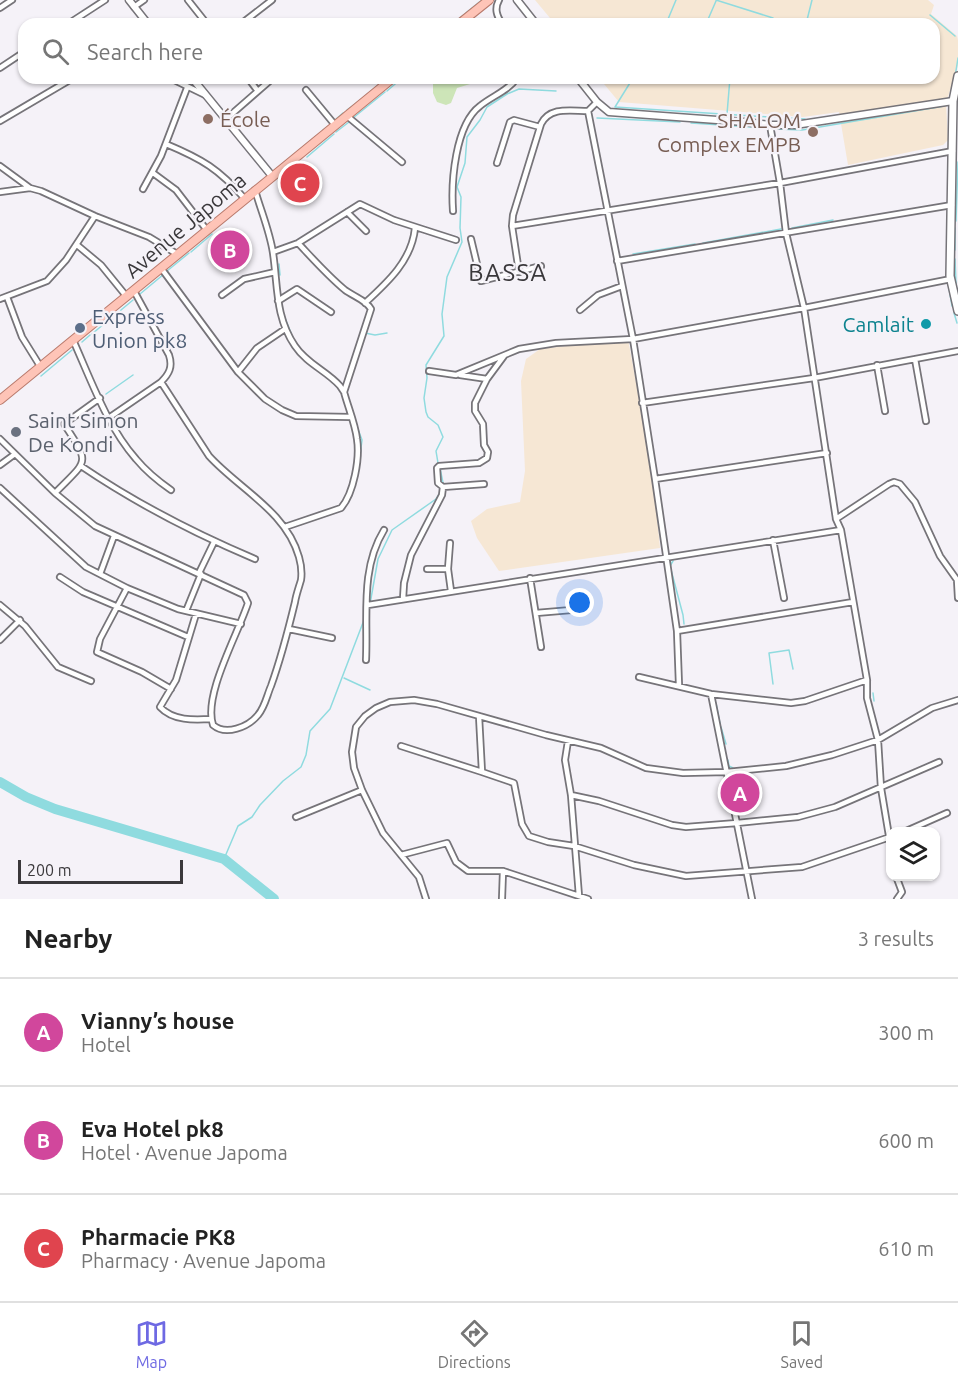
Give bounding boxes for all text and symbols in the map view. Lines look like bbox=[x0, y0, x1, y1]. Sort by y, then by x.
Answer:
search box bbox=[18, 18, 940, 84]
icon: search bbox=[39, 35, 72, 68]
text: Search here bbox=[87, 39, 203, 64]
place label: École bbox=[220, 107, 271, 131]
place label: SHALOM Complex EMPB bbox=[657, 108, 801, 156]
marker: École bbox=[201, 112, 215, 126]
marker: SHALOM Complex EMPB bbox=[806, 125, 820, 139]
pin: C bbox=[280, 160, 320, 206]
street label: Avenue Japoma bbox=[120, 168, 250, 282]
pin: B bbox=[210, 228, 250, 272]
district label: BASSA bbox=[468, 259, 548, 286]
place label: Express Union pk8 bbox=[92, 304, 187, 352]
place label: Camlait bbox=[842, 312, 914, 336]
marker: Camlait bbox=[919, 317, 933, 331]
marker: Express Union pk8 bbox=[73, 321, 87, 335]
place label: Saint Simon De Kondi bbox=[28, 408, 138, 456]
marker: Saint Simon De Kondi bbox=[9, 425, 23, 439]
your location bbox=[565, 588, 594, 617]
pin: A bbox=[720, 770, 760, 816]
map controls bbox=[886, 827, 940, 881]
button: layers bbox=[886, 827, 940, 881]
scale bar bbox=[18, 857, 183, 884]
text: 200 m bbox=[27, 861, 72, 879]
text: Nearby bbox=[24, 924, 112, 953]
text: 3 results bbox=[858, 927, 934, 950]
text: Vianny’s house bbox=[81, 1008, 235, 1033]
text: A bbox=[36, 1021, 51, 1044]
text: 300 m bbox=[878, 1021, 934, 1044]
text: Hotel bbox=[81, 1033, 131, 1056]
text: Eva Hotel pk8 bbox=[81, 1116, 224, 1141]
text: B bbox=[37, 1129, 50, 1152]
text: 600 m bbox=[878, 1129, 934, 1152]
text: Hotel · Avenue Japoma bbox=[81, 1141, 288, 1164]
text: Pharmacie PK8 bbox=[81, 1224, 235, 1249]
text: C bbox=[37, 1237, 50, 1260]
text: 610 m bbox=[878, 1237, 934, 1260]
text: Pharmacy · Avenue Japoma bbox=[81, 1249, 326, 1272]
tab: Map bbox=[135, 1317, 168, 1371]
tab: Directions bbox=[438, 1317, 511, 1371]
tab: Saved bbox=[781, 1317, 823, 1371]

